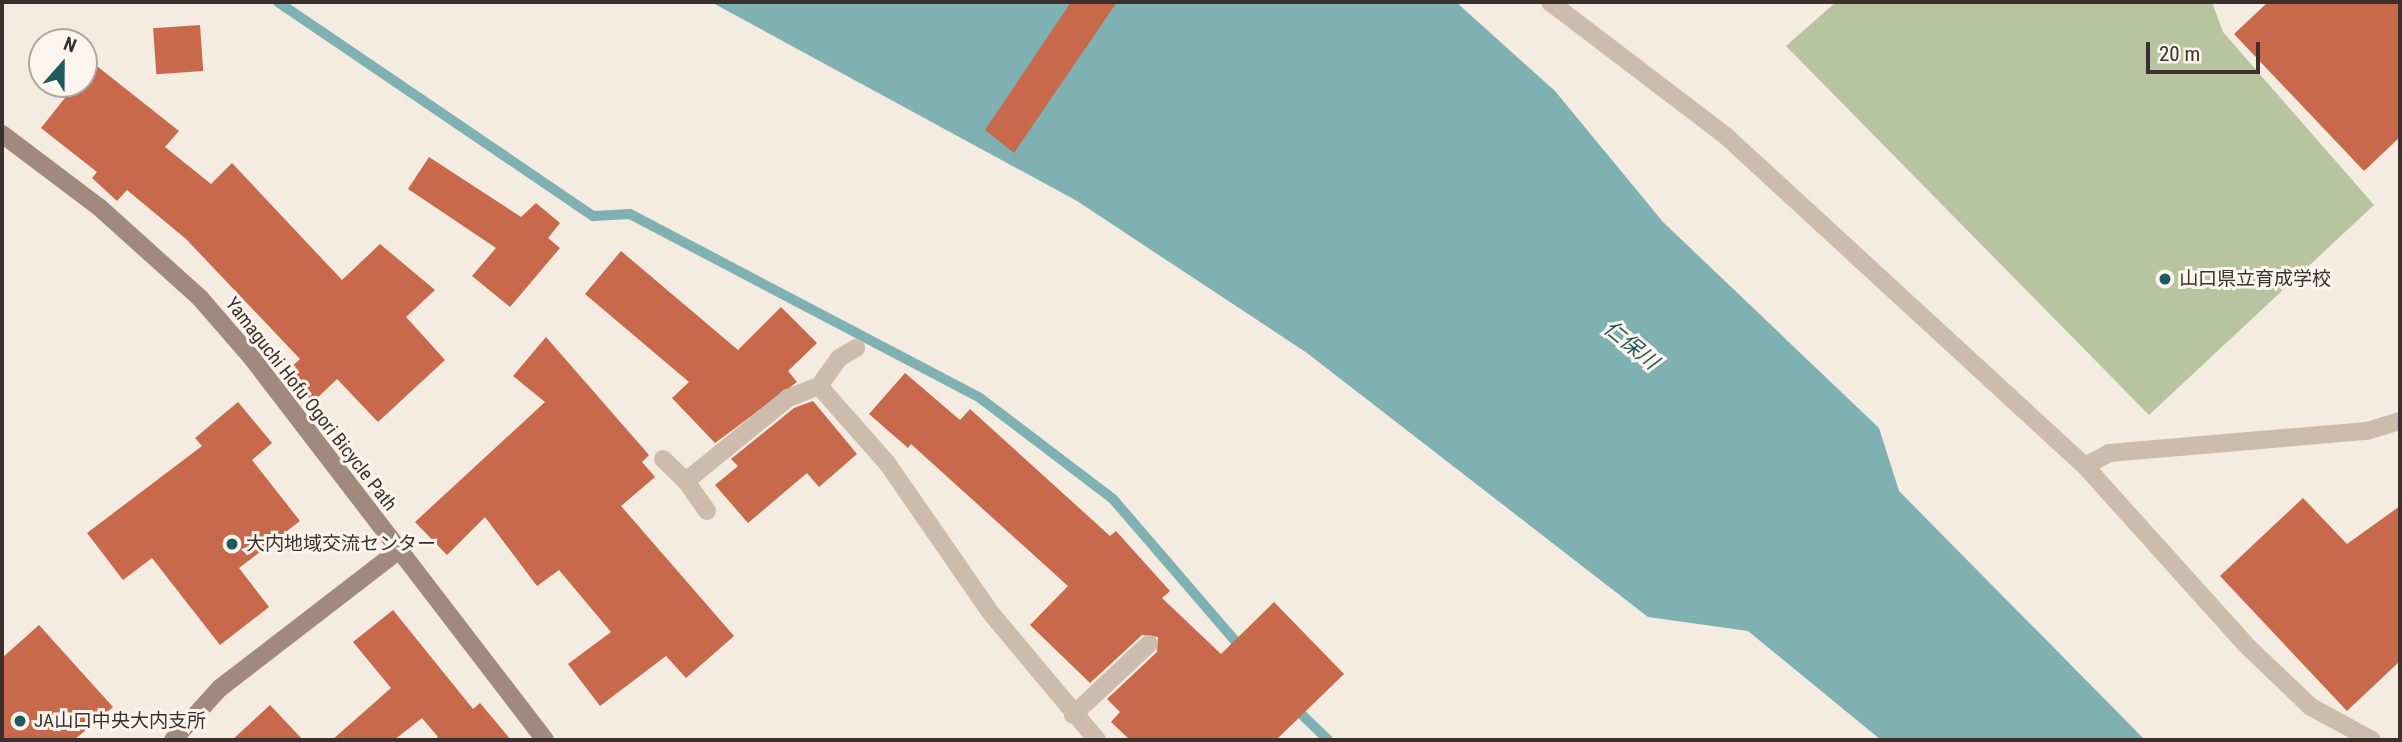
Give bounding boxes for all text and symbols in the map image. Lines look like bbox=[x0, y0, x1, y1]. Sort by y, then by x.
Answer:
north arrow bbox=[28, 28, 98, 98]
scale bar bbox=[2150, 28, 2264, 72]
text: N bbox=[60, 32, 80, 58]
text: 20 m bbox=[2159, 42, 2200, 66]
place label: 山口県立育成学校 bbox=[2179, 268, 2331, 290]
marker: 山口県立育成学校 bbox=[2157, 271, 2173, 287]
street label: Yamaguchi Hofu Ogori Bicycle Path bbox=[221, 293, 401, 515]
water label: 仁保川 bbox=[1599, 315, 1663, 375]
place label: 大内地域交流センター bbox=[246, 533, 436, 555]
marker: 大内地域交流センター bbox=[224, 536, 240, 552]
place label: JA山口中央大内支所 bbox=[34, 710, 206, 732]
marker: JA山口中央大内支所 bbox=[12, 713, 28, 729]

